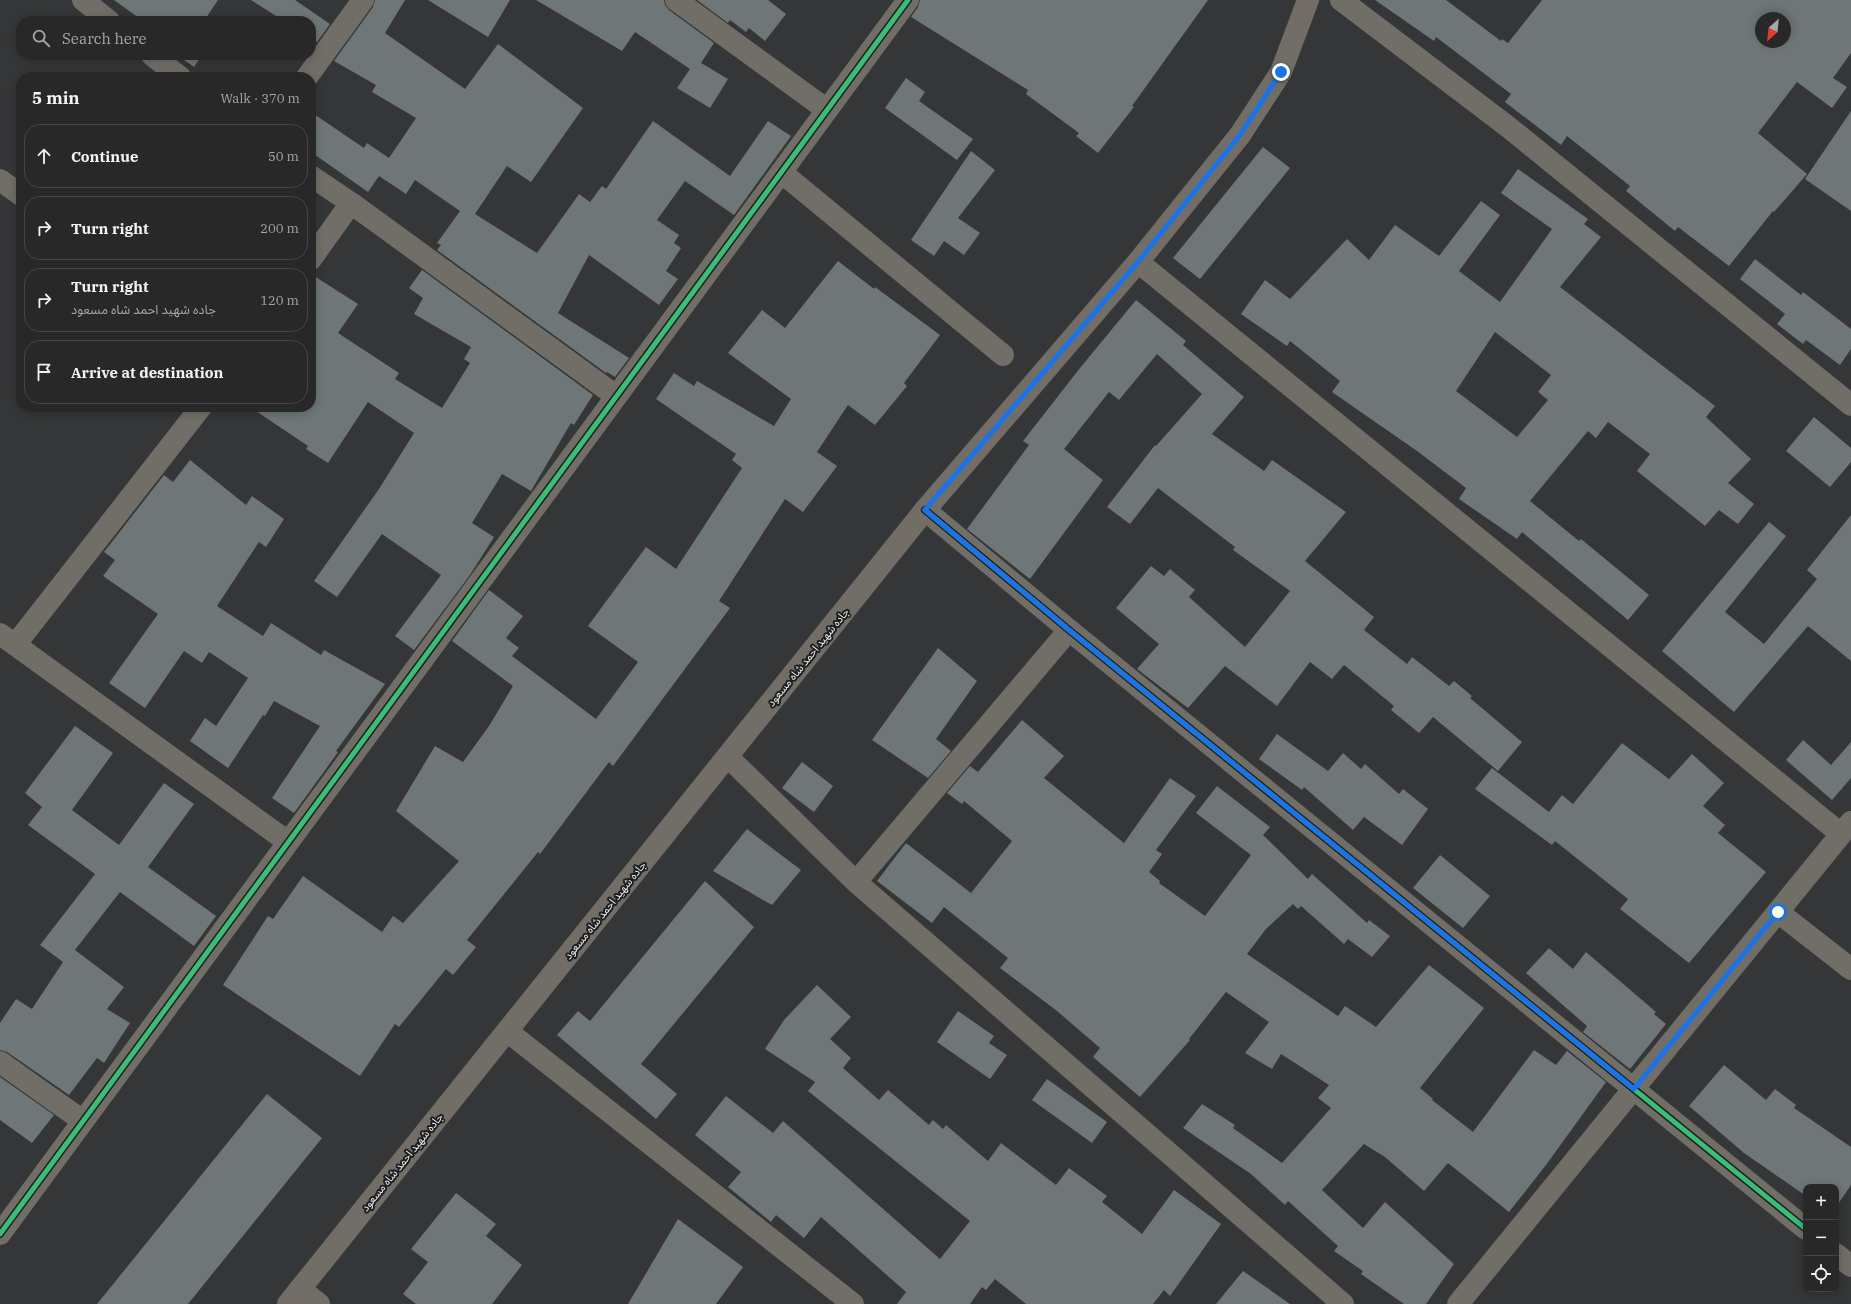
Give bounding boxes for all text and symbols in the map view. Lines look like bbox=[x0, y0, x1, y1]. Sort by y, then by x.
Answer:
north arrow bbox=[1755, 12, 1791, 48]
search box bbox=[16, 16, 316, 60]
icon: search bbox=[30, 27, 52, 49]
text: Search here bbox=[62, 29, 147, 48]
route end bbox=[1272, 63, 1290, 81]
text: 5 min bbox=[32, 87, 80, 109]
text: Walk · 370 m bbox=[221, 90, 300, 107]
icon: ahead bbox=[33, 145, 55, 167]
text: Continue bbox=[71, 147, 138, 166]
text: 50 m bbox=[268, 148, 299, 165]
icon: right bbox=[33, 217, 55, 239]
text: Turn right bbox=[71, 219, 149, 238]
text: 200 m bbox=[260, 220, 299, 237]
text: Turn right bbox=[71, 277, 149, 296]
icon: right bbox=[33, 289, 55, 311]
text: 120 m bbox=[260, 292, 299, 309]
text: جاده شهيد احمد شاه مسعود bbox=[71, 301, 216, 318]
icon: arrive bbox=[33, 361, 55, 383]
text: Arrive at destination bbox=[71, 363, 223, 382]
street label: جاده شهيد احمد شاه مسعود bbox=[764, 605, 852, 709]
street label: جاده شهيد احمد شاه مسعود bbox=[561, 858, 649, 962]
route start bbox=[1769, 903, 1787, 921]
street label: جاده شهيد احمد شاه مسعود bbox=[358, 1110, 446, 1214]
map controls bbox=[1803, 1184, 1839, 1292]
button: + bbox=[1803, 1184, 1839, 1220]
button: − bbox=[1803, 1220, 1839, 1256]
button: locate bbox=[1803, 1256, 1839, 1292]

